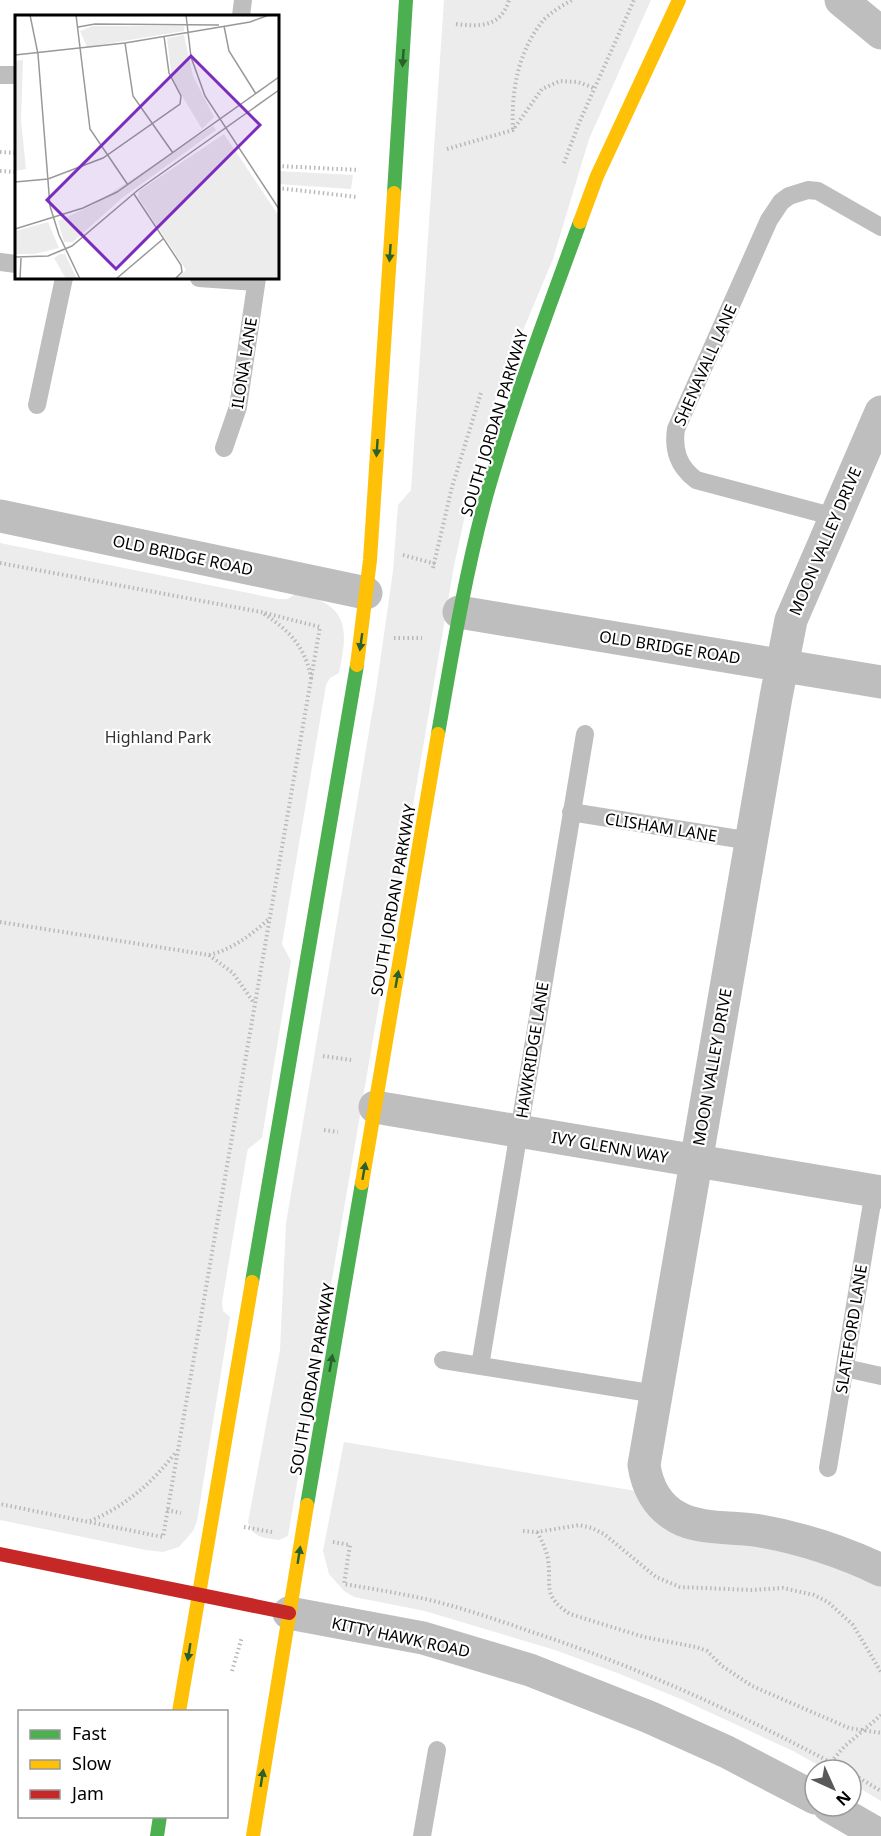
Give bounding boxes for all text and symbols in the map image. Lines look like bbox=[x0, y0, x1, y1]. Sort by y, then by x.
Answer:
inset map bbox=[15, 15, 279, 279]
one-way arrow bbox=[398, 49, 407, 68]
one-way arrow bbox=[385, 243, 395, 262]
street label: SHENAVALL LANE bbox=[668, 301, 742, 429]
street label: ILONA LANE bbox=[226, 316, 262, 410]
street label: SOUTH JORDAN PARKWAY bbox=[455, 326, 533, 519]
one-way arrow bbox=[373, 438, 382, 457]
street label: MOON VALLEY DRIVE bbox=[784, 463, 866, 619]
street label: OLD BRIDGE ROAD bbox=[111, 529, 255, 581]
street label: OLD BRIDGE ROAD bbox=[598, 625, 742, 669]
one-way arrow bbox=[356, 632, 365, 651]
park label: Highland Park bbox=[105, 726, 212, 748]
street label: SOUTH JORDAN PARKWAY bbox=[365, 802, 421, 998]
street label: CLISHAM LANE bbox=[603, 807, 719, 847]
one-way arrow bbox=[392, 969, 401, 988]
street label: HAWKRIDGE LANE bbox=[510, 980, 554, 1120]
street label: MOON VALLEY DRIVE bbox=[687, 987, 737, 1147]
street label: IVY GLENN WAY bbox=[550, 1126, 671, 1168]
one-way arrow bbox=[360, 1161, 369, 1180]
street label: SLATEFORD LANE bbox=[830, 1263, 872, 1395]
street label: SOUTH JORDAN PARKWAY bbox=[284, 1281, 340, 1477]
one-way arrow bbox=[327, 1353, 336, 1372]
one-way arrow bbox=[294, 1546, 303, 1565]
street label: KITTY HAWK ROAD bbox=[330, 1612, 472, 1662]
one-way arrow bbox=[184, 1643, 193, 1662]
legend bbox=[18, 1710, 228, 1818]
text: Fast bbox=[72, 1721, 107, 1745]
text: Slow bbox=[72, 1751, 111, 1775]
north arrow bbox=[803, 1758, 863, 1818]
one-way arrow bbox=[258, 1769, 267, 1788]
text: Jam bbox=[70, 1781, 104, 1805]
text: N bbox=[831, 1786, 856, 1811]

